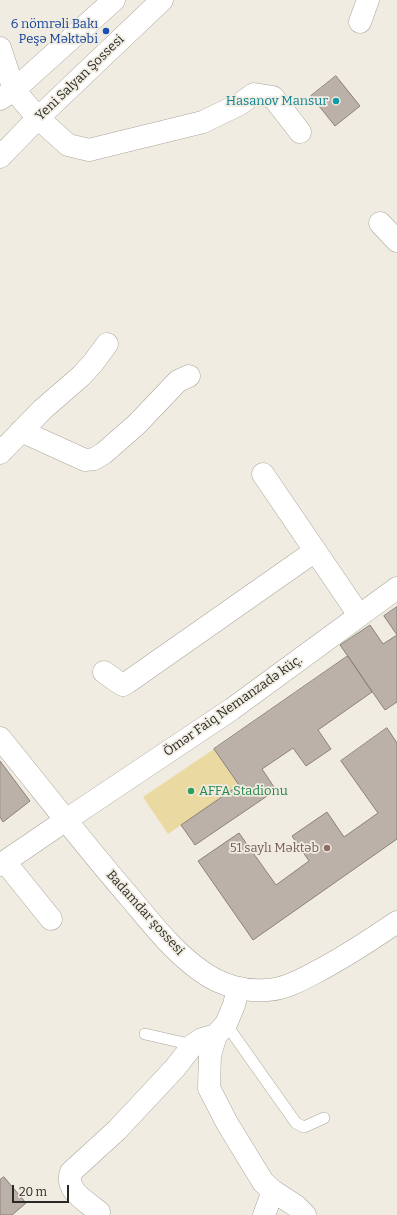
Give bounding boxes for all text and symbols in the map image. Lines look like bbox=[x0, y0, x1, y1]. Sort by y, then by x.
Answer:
place label: 6 nömrəli Bakı Peşə Məktəbi bbox=[11, 16, 98, 47]
marker: 6 nömrəli Bakı Peşə Məktəbi bbox=[101, 26, 111, 36]
street label: Yeni Salyan Şossesi bbox=[33, 32, 127, 124]
place label: Hasanov Mansur bbox=[226, 93, 328, 109]
marker: Hasanov Mansur bbox=[331, 96, 341, 106]
street label: Ömər Faiq Nemanzadə küç. bbox=[161, 652, 305, 760]
place label: AFFA Stadionu bbox=[199, 783, 288, 799]
marker: AFFA Stadionu bbox=[186, 786, 196, 796]
place label: 51 saylı Məktəb bbox=[230, 840, 319, 856]
marker: 51 saylı Məktəb bbox=[322, 843, 332, 853]
street label: Badamdar şossesi bbox=[103, 867, 187, 959]
scale bar bbox=[14, 1177, 71, 1203]
text: 20 m bbox=[19, 1185, 47, 1199]

